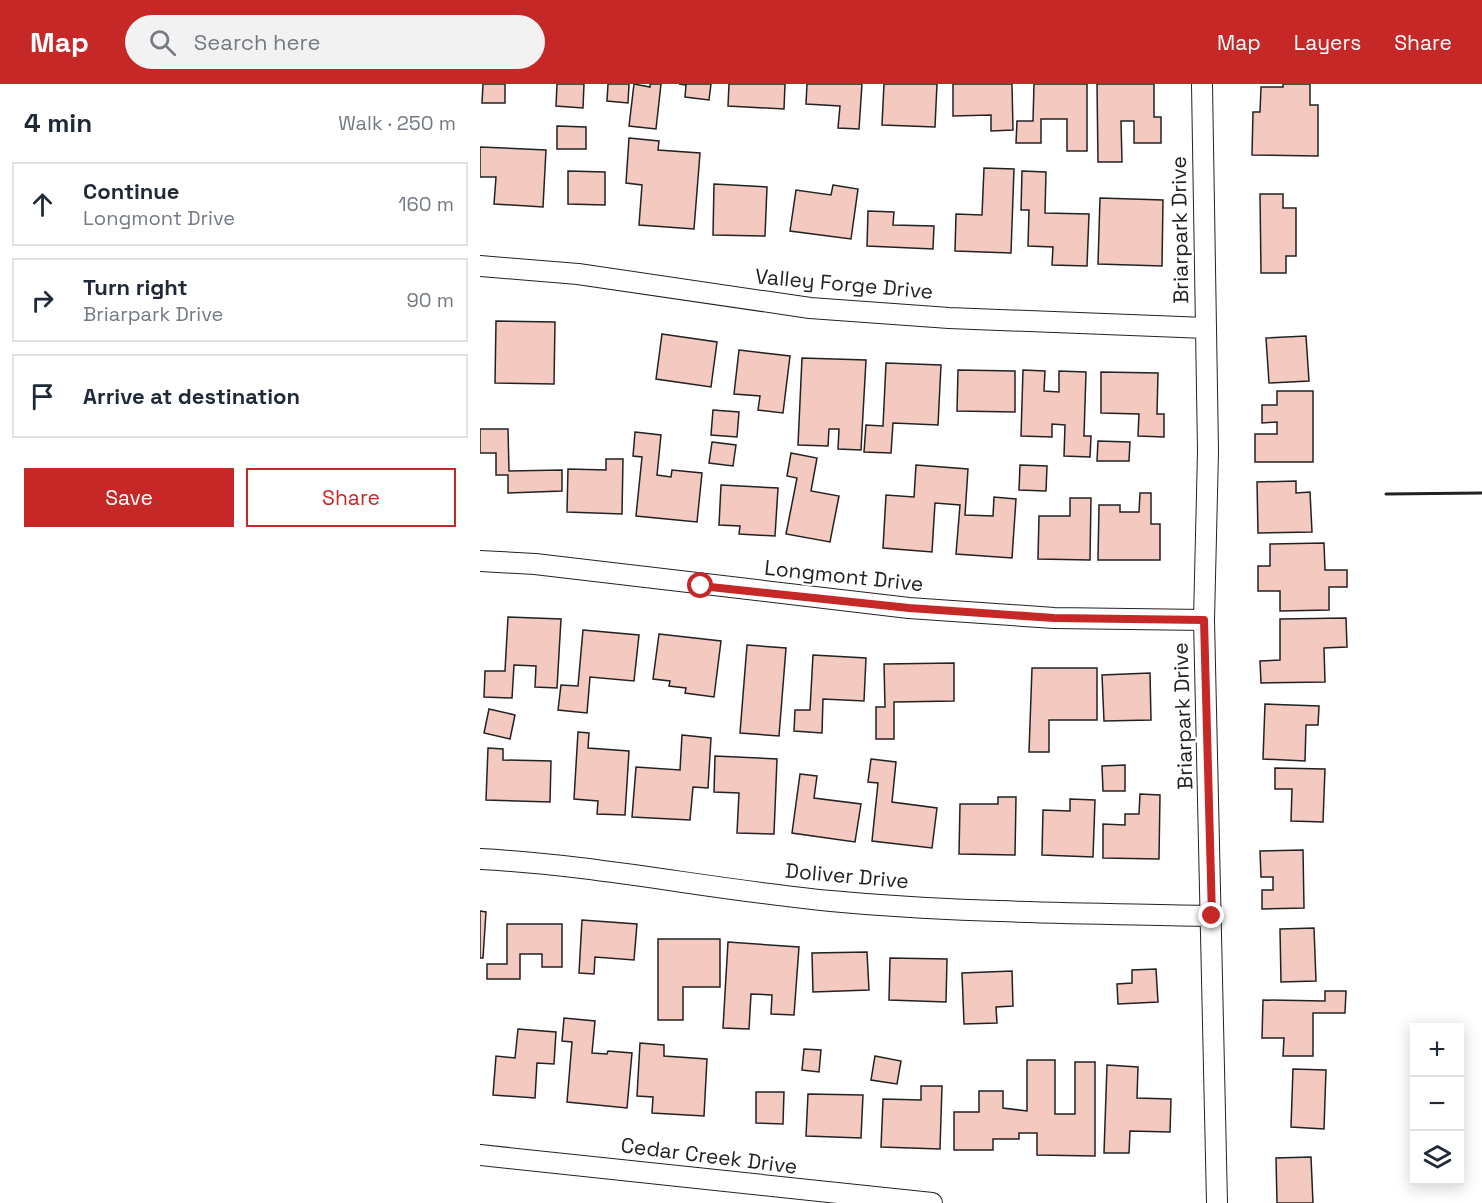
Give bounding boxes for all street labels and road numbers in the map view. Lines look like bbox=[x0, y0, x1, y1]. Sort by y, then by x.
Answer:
street label: Briarpark Drive bbox=[1165, 156, 1194, 304]
street label: Valley Forge Drive bbox=[754, 262, 934, 305]
street label: Longmont Drive bbox=[763, 554, 925, 597]
street label: Briarpark Drive bbox=[1166, 642, 1199, 790]
street label: Doliver Drive bbox=[784, 857, 910, 894]
street label: Cedar Creek Drive bbox=[619, 1131, 799, 1180]

